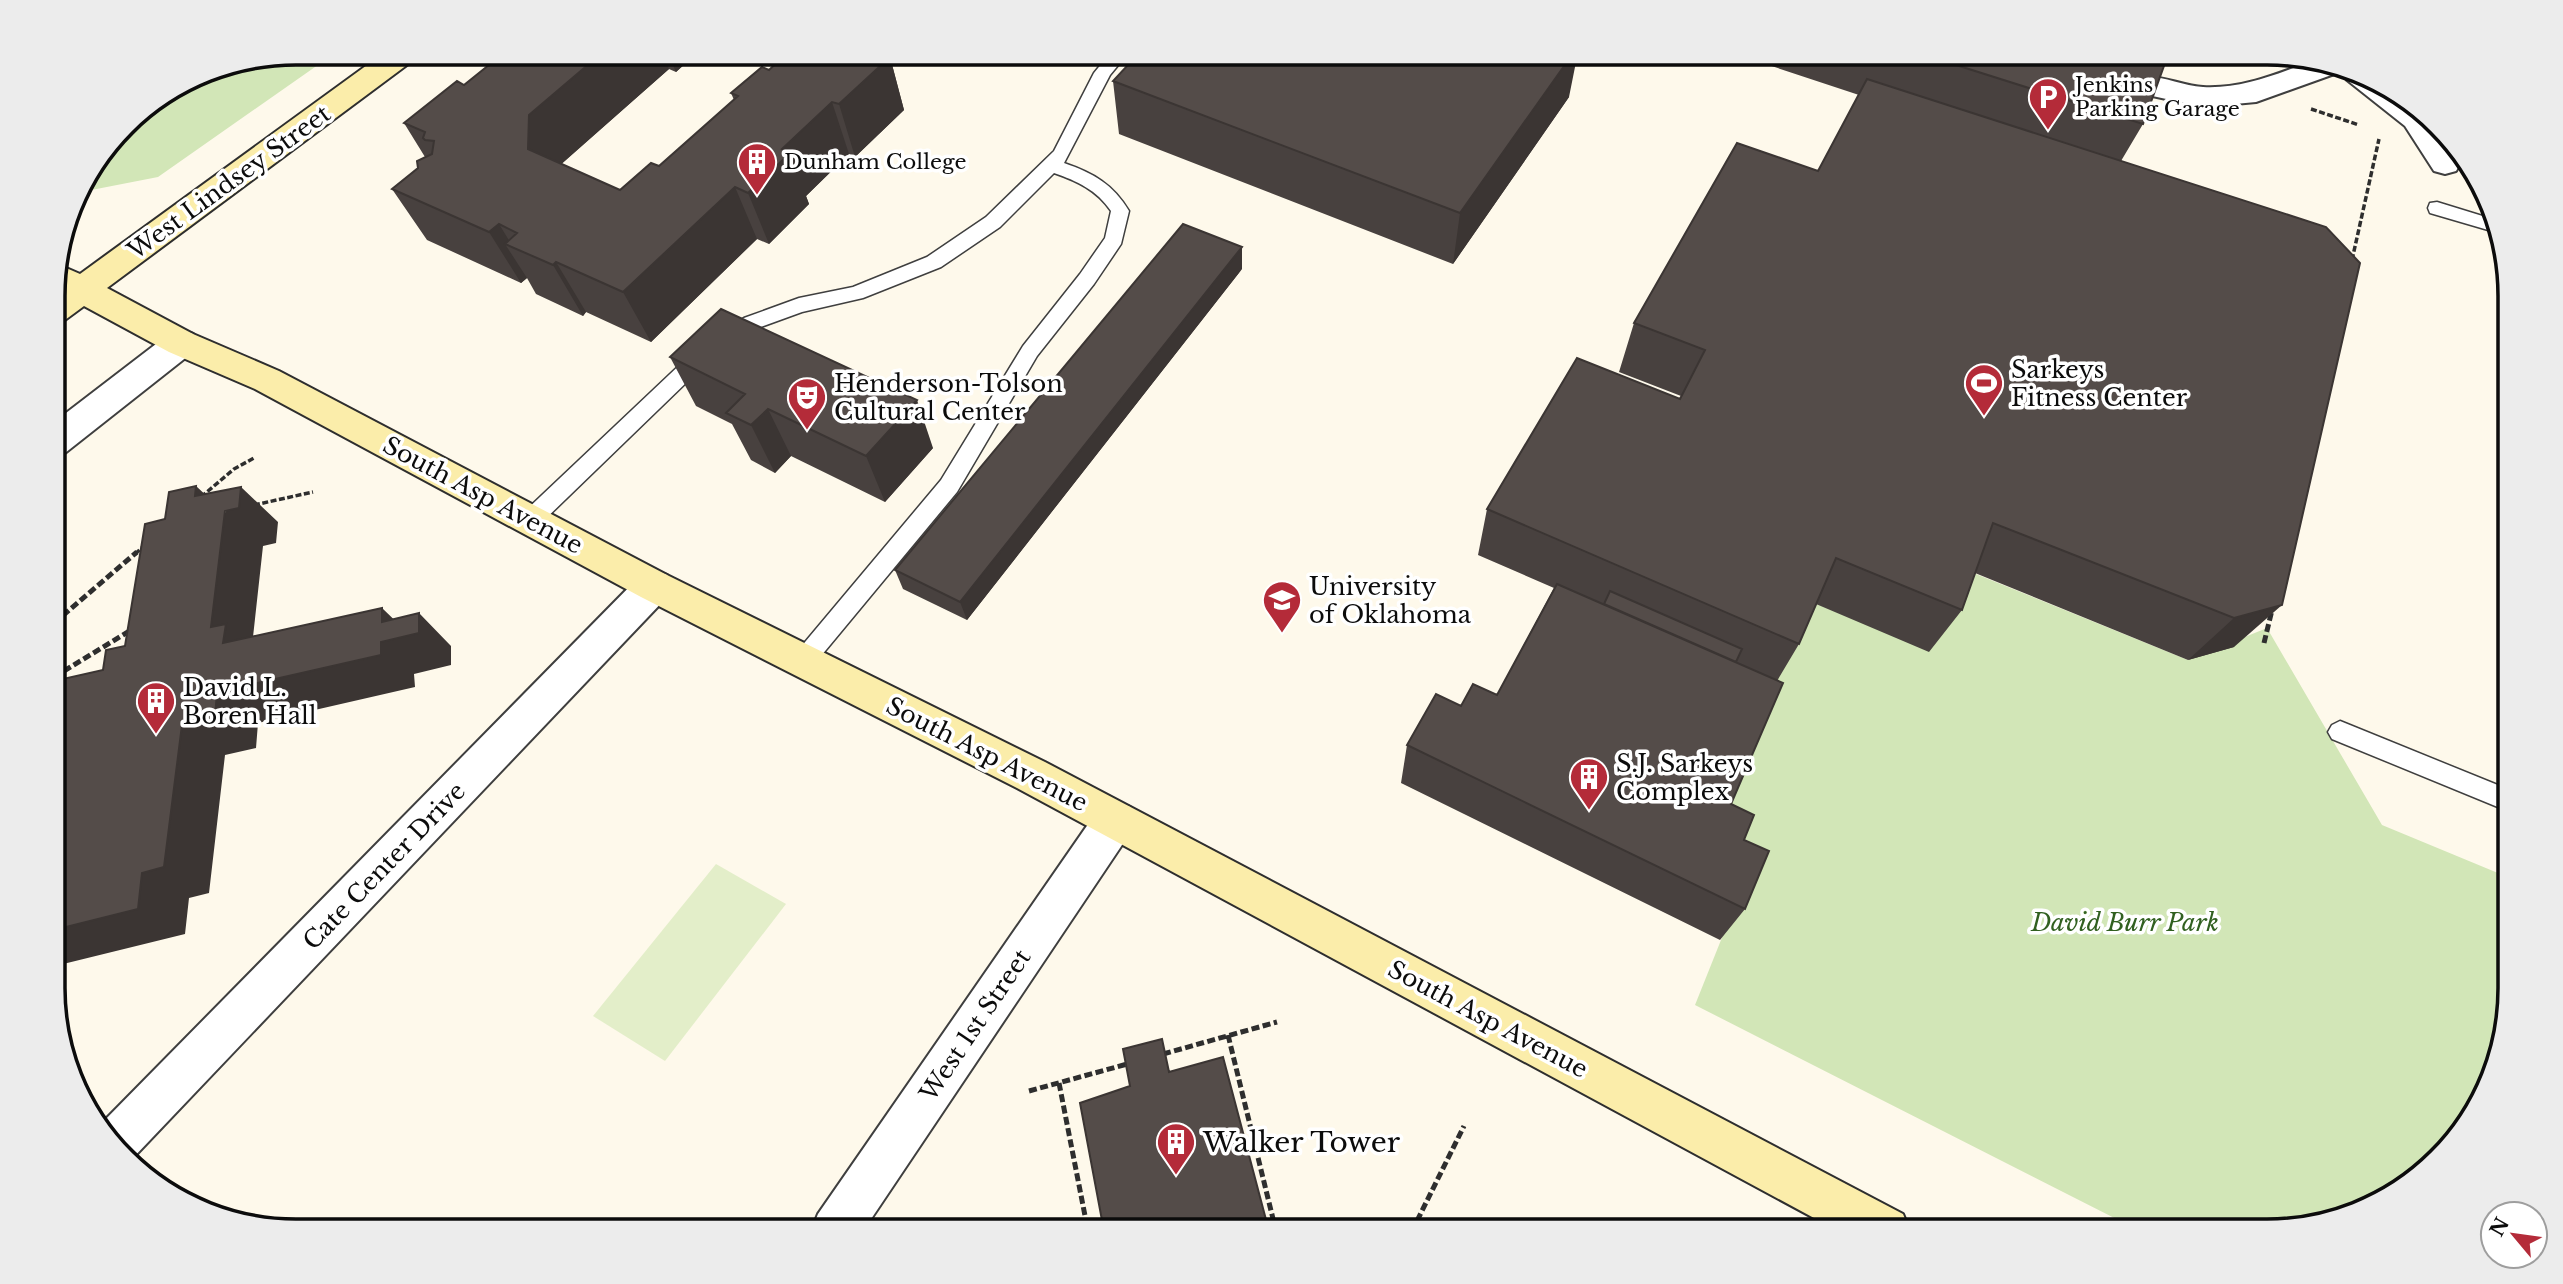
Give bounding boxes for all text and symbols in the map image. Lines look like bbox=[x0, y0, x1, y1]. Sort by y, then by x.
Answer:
place label: Jenkins Parking Garage bbox=[2072, 72, 2240, 122]
parking icon: Jenkins Parking Garage bbox=[2027, 76, 2069, 131]
street label: West Lindsey Street bbox=[121, 99, 336, 266]
building icon: Dunham College bbox=[736, 141, 778, 196]
place label: Dunham College bbox=[784, 149, 967, 175]
place label: Sarkeys Fitness Center bbox=[2011, 355, 2188, 412]
sports icon: Sarkeys Fitness Center bbox=[1963, 362, 2005, 417]
place label: Henderson-Tolson Cultural Center bbox=[834, 369, 1063, 426]
theatre icon: Henderson-Tolson Cultural Center bbox=[786, 376, 828, 431]
street label: South Asp Avenue bbox=[378, 430, 588, 560]
place label: University of Oklahoma bbox=[1309, 572, 1472, 629]
school or university icon: University of Oklahoma bbox=[1261, 579, 1303, 634]
place label: David L. Boren Hall bbox=[183, 673, 317, 730]
building icon: David L. Boren Hall bbox=[135, 680, 177, 735]
street label: South Asp Avenue bbox=[882, 691, 1092, 817]
place label: S.J. Sarkeys Complex bbox=[1616, 749, 1753, 806]
building icon: S.J. Sarkeys Complex bbox=[1568, 756, 1610, 811]
street label: Cate Center Drive bbox=[297, 776, 471, 956]
park label: David Burr Park bbox=[2030, 908, 2219, 937]
street label: West 1st Street bbox=[913, 944, 1036, 1107]
street label: South Asp Avenue bbox=[1383, 954, 1593, 1084]
building icon: Walker Tower bbox=[1155, 1121, 1197, 1176]
place label: Walker Tower bbox=[1202, 1125, 1401, 1160]
north arrow bbox=[2479, 1200, 2549, 1270]
text: N bbox=[2485, 1213, 2514, 1240]

